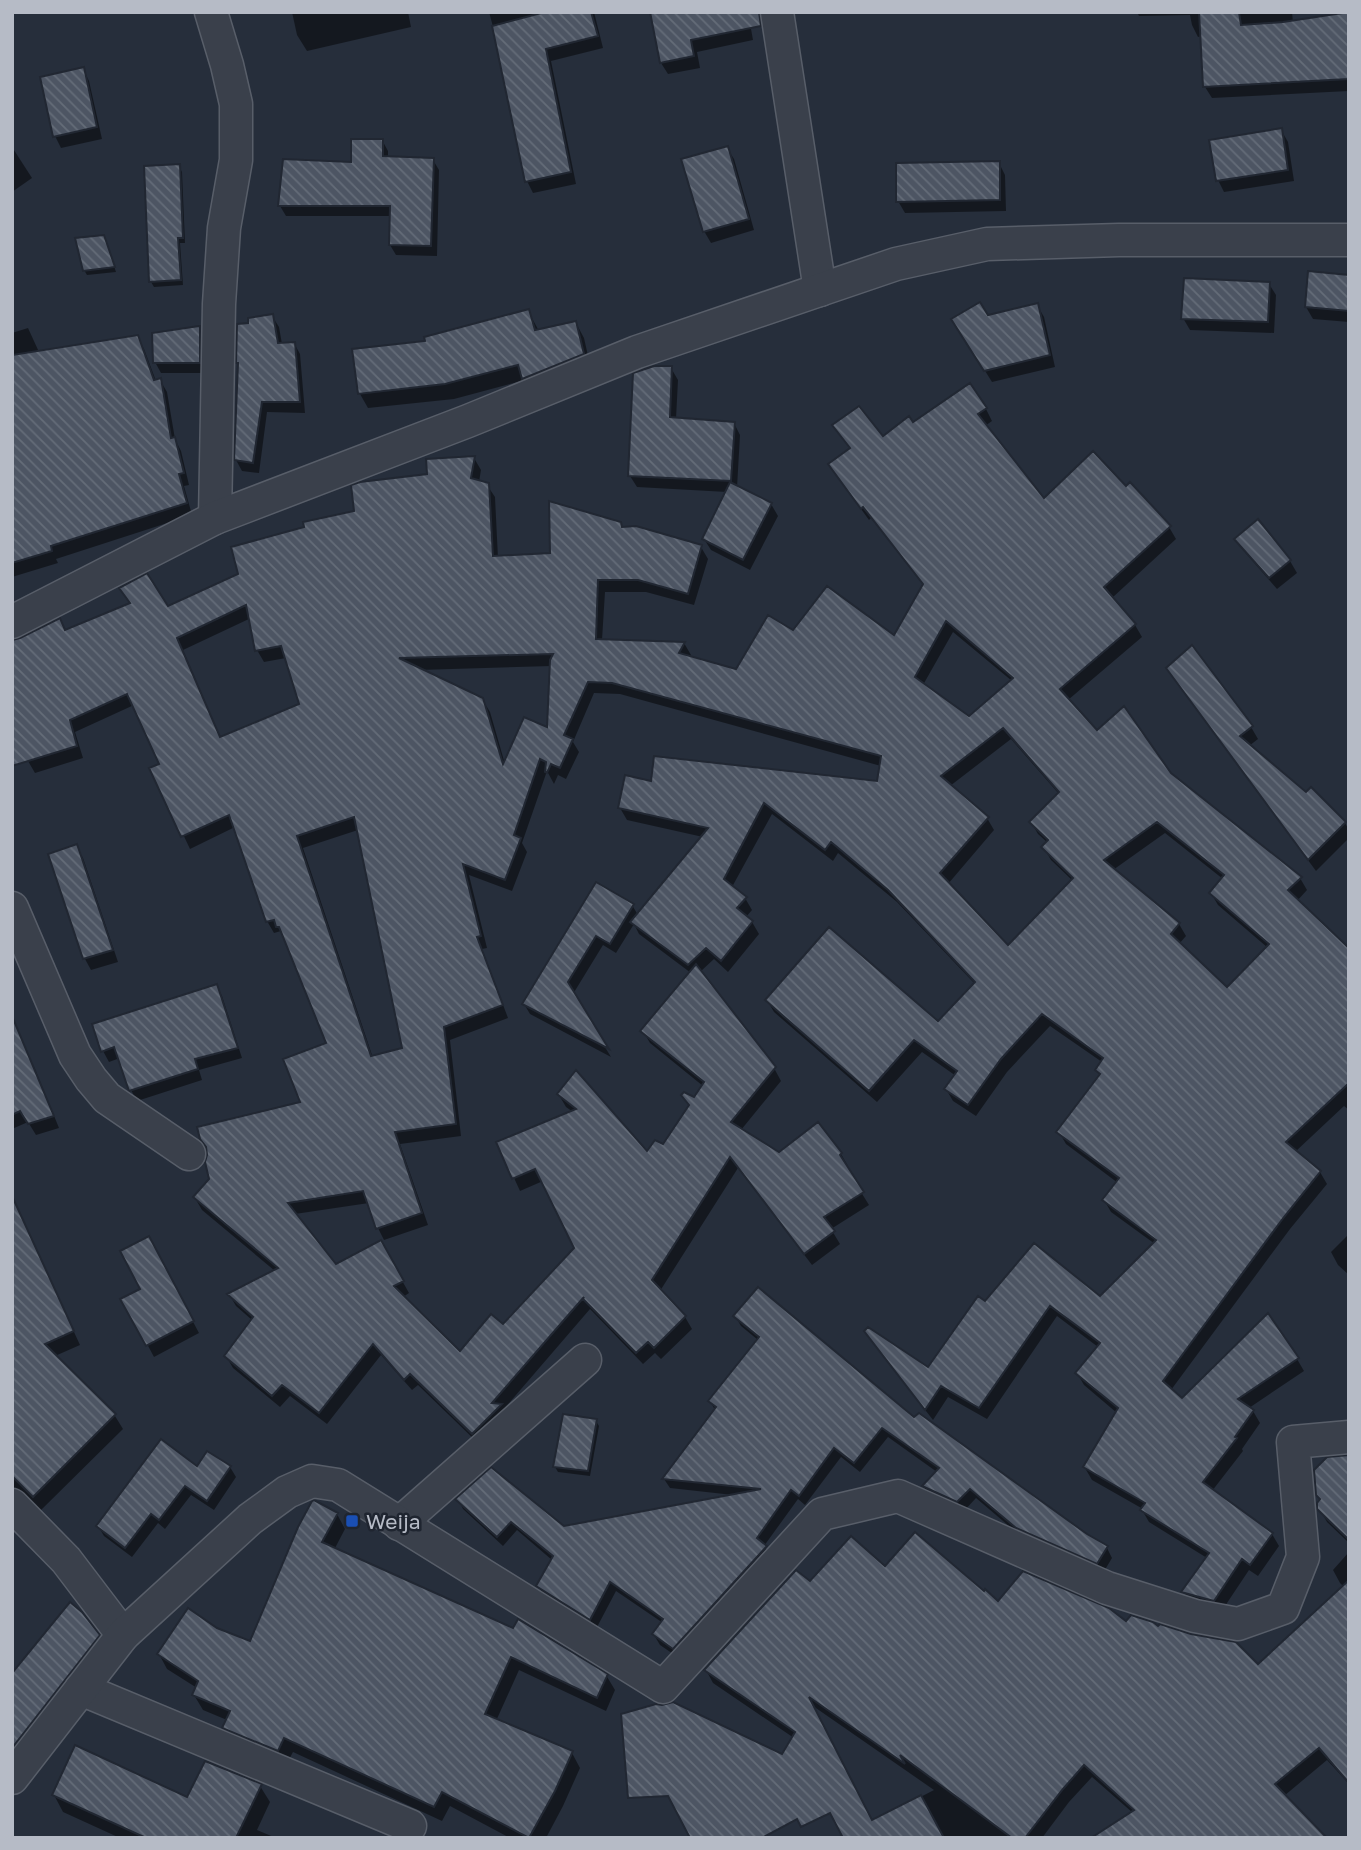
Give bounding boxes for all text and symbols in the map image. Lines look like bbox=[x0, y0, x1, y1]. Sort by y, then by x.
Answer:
place label: Weija bbox=[366, 1508, 421, 1534]
marker: Weija bbox=[344, 1513, 360, 1529]

